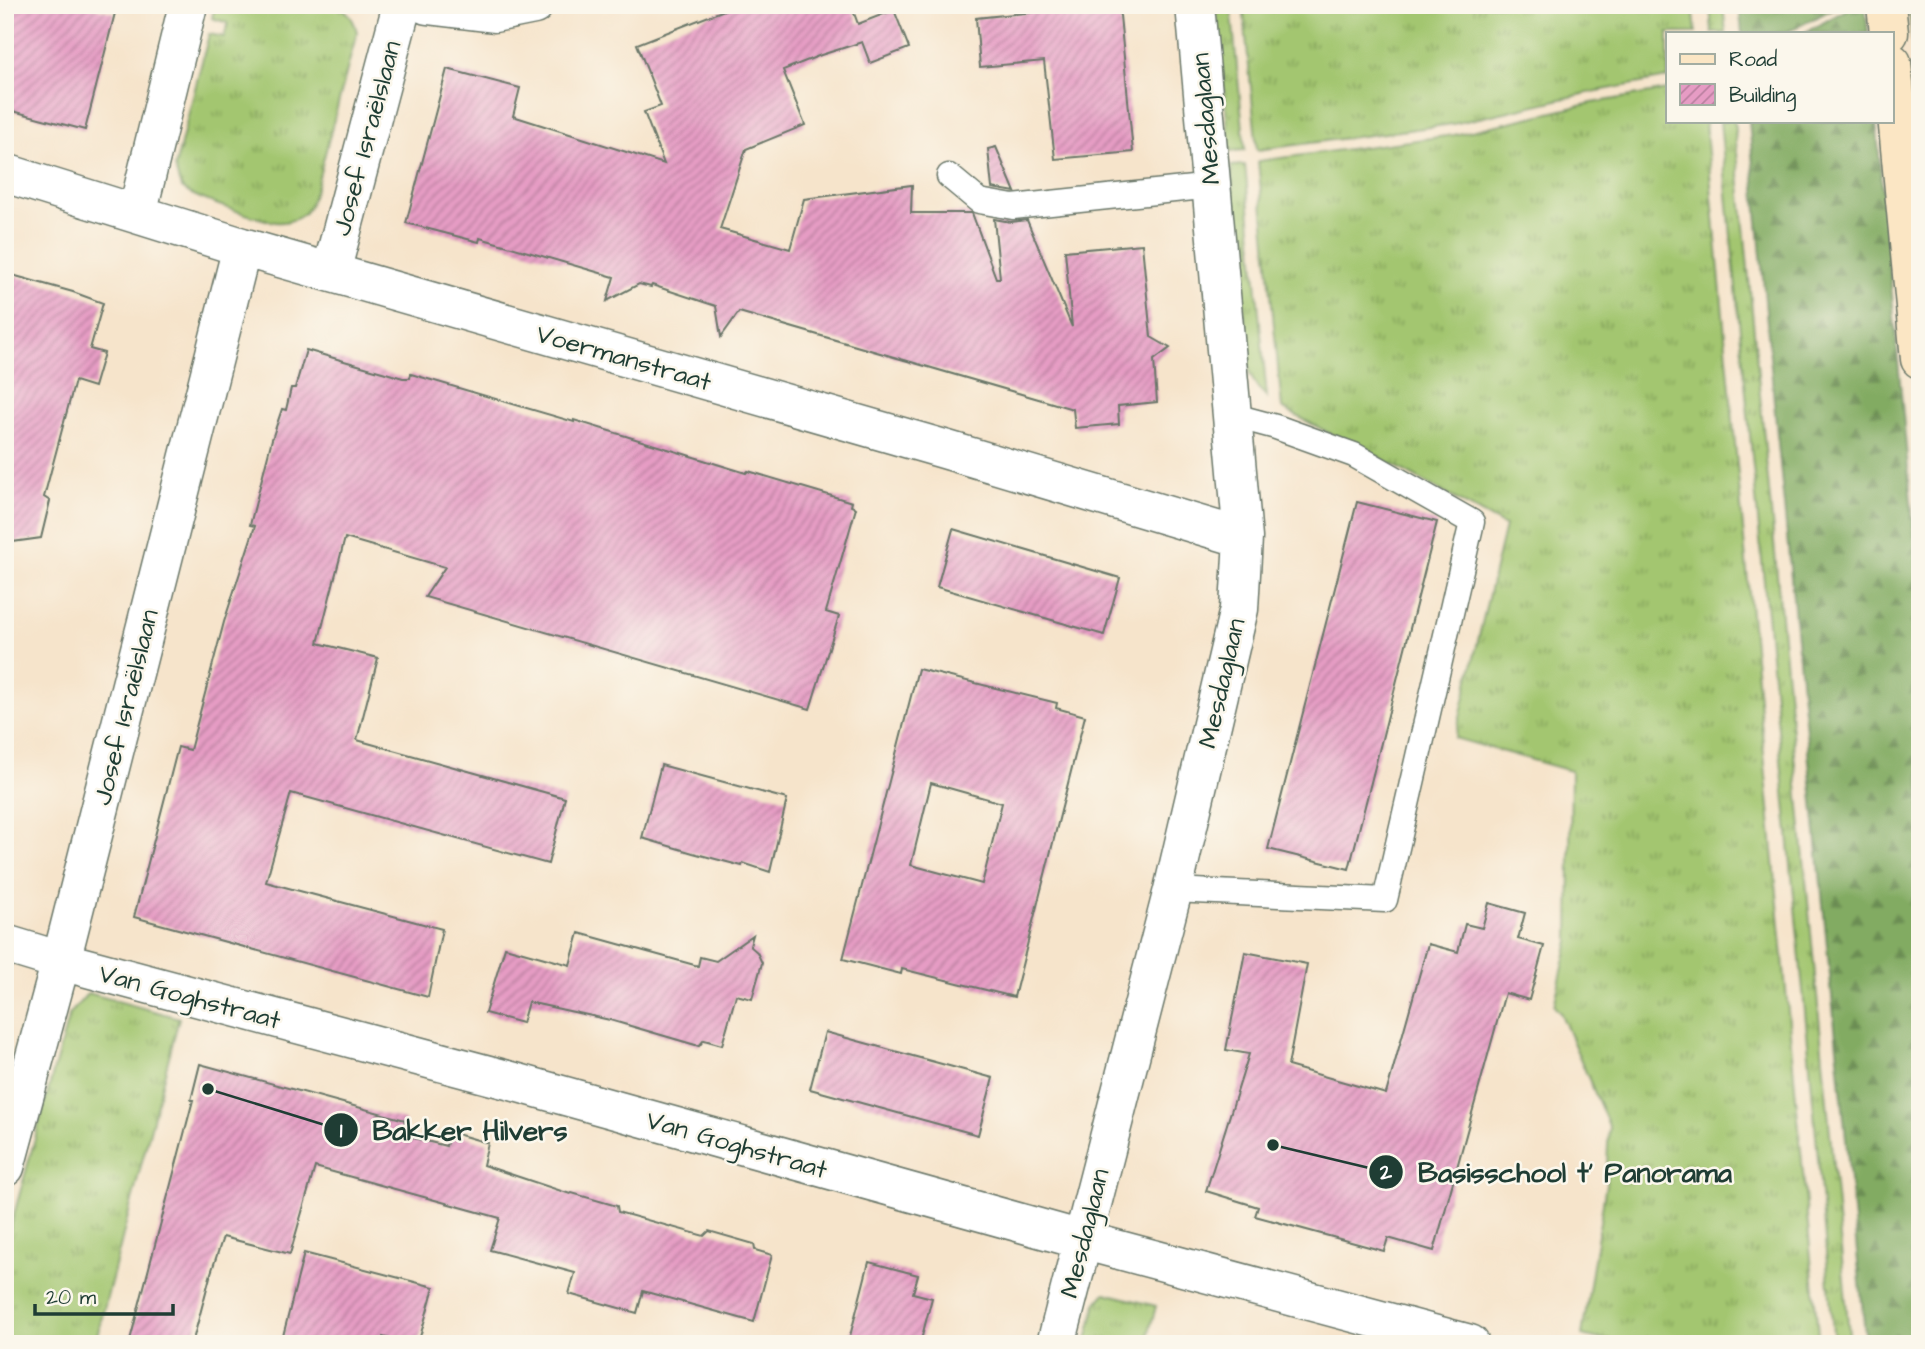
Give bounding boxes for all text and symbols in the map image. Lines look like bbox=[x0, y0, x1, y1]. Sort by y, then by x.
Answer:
legend bbox=[1666, 32, 1894, 122]
street label: Josef Israëlslaan bbox=[324, 37, 410, 240]
text: Road bbox=[1729, 45, 1777, 74]
street label: Mesdaglaan bbox=[1182, 51, 1232, 186]
text: Building bbox=[1729, 81, 1797, 112]
street label: Voermanstraat bbox=[532, 316, 716, 400]
street label: Josef Israëlslaan bbox=[84, 606, 168, 809]
street label: Mesdaglaan bbox=[1190, 615, 1256, 752]
street label: Van Goghstraat bbox=[94, 955, 285, 1041]
street label: Van Goghstraat bbox=[641, 1102, 832, 1190]
callout: Bakker Hilvers bbox=[323, 1105, 582, 1154]
text: Bakker Hilvers bbox=[372, 1112, 568, 1151]
text: 1 bbox=[340, 1116, 343, 1145]
callout: Basisschool t' Panorama bbox=[1369, 1147, 1746, 1196]
text: Basisschool t' Panorama bbox=[1418, 1154, 1733, 1193]
text: 2 bbox=[1379, 1158, 1393, 1187]
street label: Mesdaglaan bbox=[1052, 1165, 1120, 1302]
scale bar bbox=[35, 1272, 173, 1316]
text: 20 m bbox=[46, 1283, 97, 1312]

